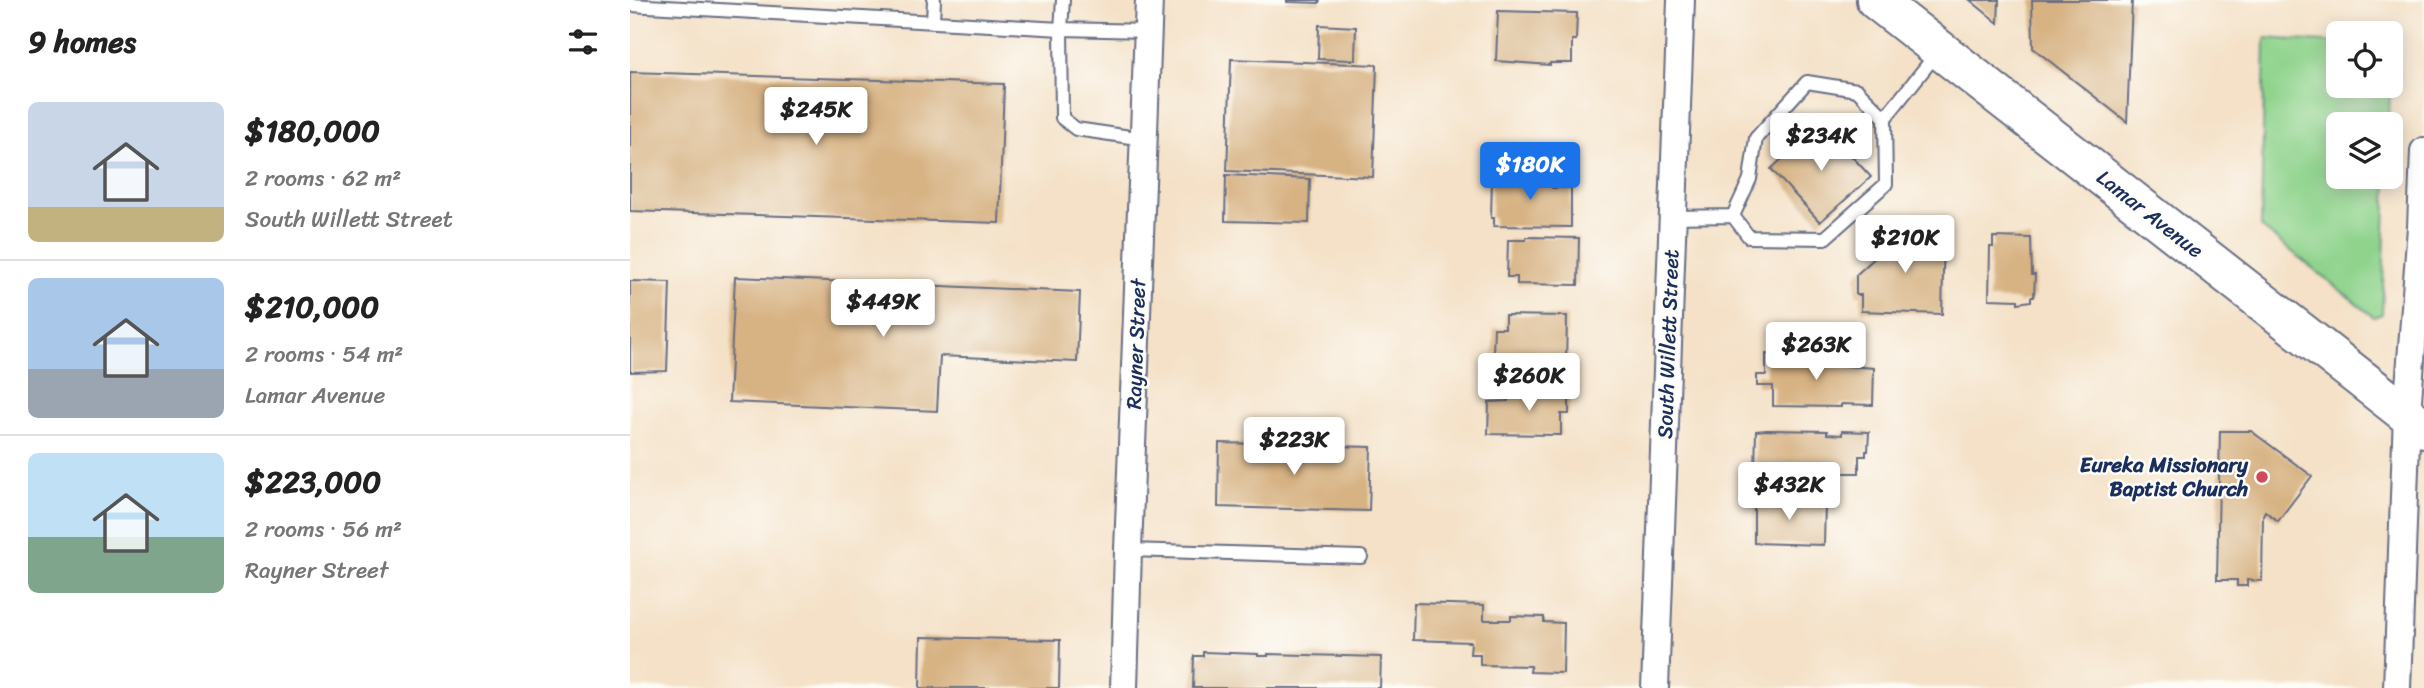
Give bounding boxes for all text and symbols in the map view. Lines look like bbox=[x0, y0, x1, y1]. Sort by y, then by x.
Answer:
text: 9 homes bbox=[28, 15, 136, 69]
map controls bbox=[2326, 21, 2403, 189]
button: locate bbox=[2326, 21, 2403, 98]
icon: filters bbox=[564, 23, 602, 61]
pin: $245K bbox=[767, 88, 865, 147]
text: $245K bbox=[780, 89, 852, 130]
text: $180,000 bbox=[245, 104, 380, 158]
button: layers bbox=[2326, 112, 2403, 189]
pin: $234K bbox=[1772, 114, 1870, 173]
text: $234K bbox=[1786, 115, 1856, 156]
icon: home bbox=[84, 130, 168, 214]
pin: $180K bbox=[1481, 142, 1579, 202]
text: $180K bbox=[1496, 144, 1564, 185]
text: 2 rooms · 62 m² bbox=[245, 158, 401, 199]
street label: Lamar Avenue bbox=[2088, 160, 2212, 269]
text: South Willett Street bbox=[245, 199, 453, 240]
pin: $210K bbox=[1856, 216, 1954, 275]
text: $210K bbox=[1871, 217, 1939, 258]
street label: South Willett Street bbox=[1646, 249, 1690, 439]
street label: Rayner Street bbox=[1115, 276, 1157, 410]
text: $210,000 bbox=[245, 280, 379, 334]
pin: $449K bbox=[834, 280, 932, 339]
text: $449K bbox=[847, 281, 919, 322]
icon: home bbox=[84, 306, 168, 390]
pin: $263K bbox=[1767, 322, 1865, 382]
text: $263K bbox=[1782, 324, 1850, 365]
text: 2 rooms · 54 m² bbox=[245, 334, 403, 375]
pin: $260K bbox=[1480, 354, 1578, 413]
text: $260K bbox=[1494, 355, 1564, 396]
text: Lamar Avenue bbox=[245, 375, 385, 416]
pin: $223K bbox=[1245, 418, 1343, 477]
text: $223K bbox=[1260, 419, 1328, 460]
place label: Eureka Missionary Baptist Church bbox=[2080, 446, 2249, 508]
text: $223,000 bbox=[245, 455, 381, 509]
pin: $432K bbox=[1740, 462, 1838, 522]
text: $432K bbox=[1754, 464, 1824, 505]
marker: Eureka Missionary Baptist Church bbox=[2254, 469, 2270, 485]
icon: home bbox=[84, 481, 168, 565]
text: 2 rooms · 56 m² bbox=[245, 509, 402, 550]
text: Rayner Street bbox=[245, 550, 388, 591]

